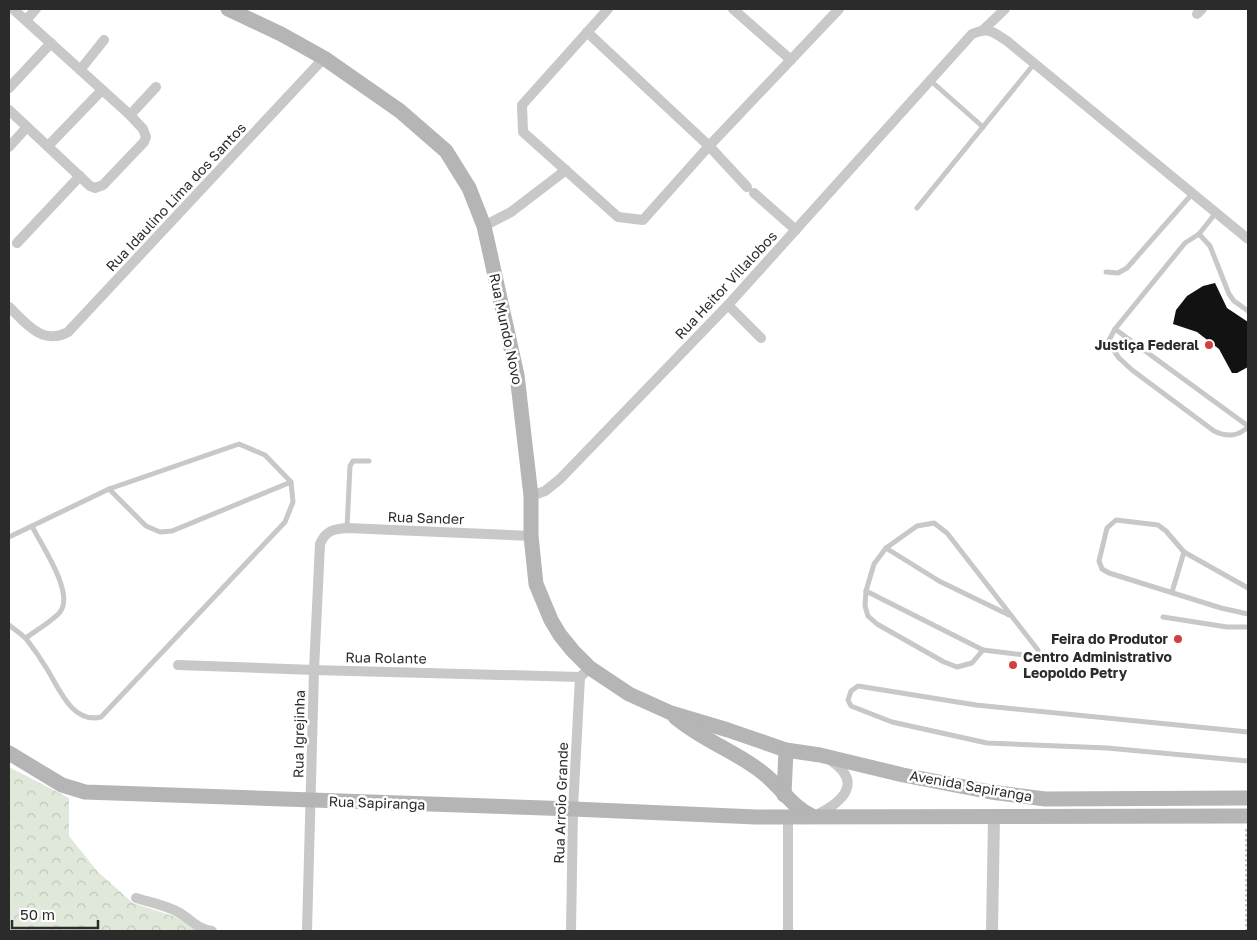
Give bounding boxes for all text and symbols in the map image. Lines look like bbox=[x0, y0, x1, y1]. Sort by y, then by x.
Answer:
street label: Rua Idaulino Lima dos Santos bbox=[102, 119, 249, 275]
street label: Rua Heitor Villalobos bbox=[671, 227, 780, 342]
street label: Rua Mundo Novo bbox=[486, 272, 527, 386]
place label: Justiça Federal bbox=[1094, 336, 1199, 353]
marker: Justiça Federal bbox=[1203, 339, 1215, 351]
street label: Rua Sander bbox=[387, 508, 465, 527]
place label: Feira do Produtor bbox=[1051, 630, 1169, 647]
marker: Feira do Produtor bbox=[1172, 633, 1184, 645]
street label: Rua Rolante bbox=[345, 648, 427, 667]
place label: Centro Administrativo Leopoldo Petry bbox=[1023, 648, 1172, 681]
marker: Centro Administrativo Leopoldo Petry bbox=[1007, 659, 1019, 671]
street label: Rua Igrejinha bbox=[289, 690, 308, 778]
street label: Rua Arroio Grande bbox=[550, 742, 571, 864]
street label: Avenida Sapiranga bbox=[908, 766, 1034, 805]
street label: Rua Sapiranga bbox=[328, 792, 426, 813]
scale bar bbox=[12, 898, 99, 930]
text: 50 m bbox=[20, 905, 55, 923]

